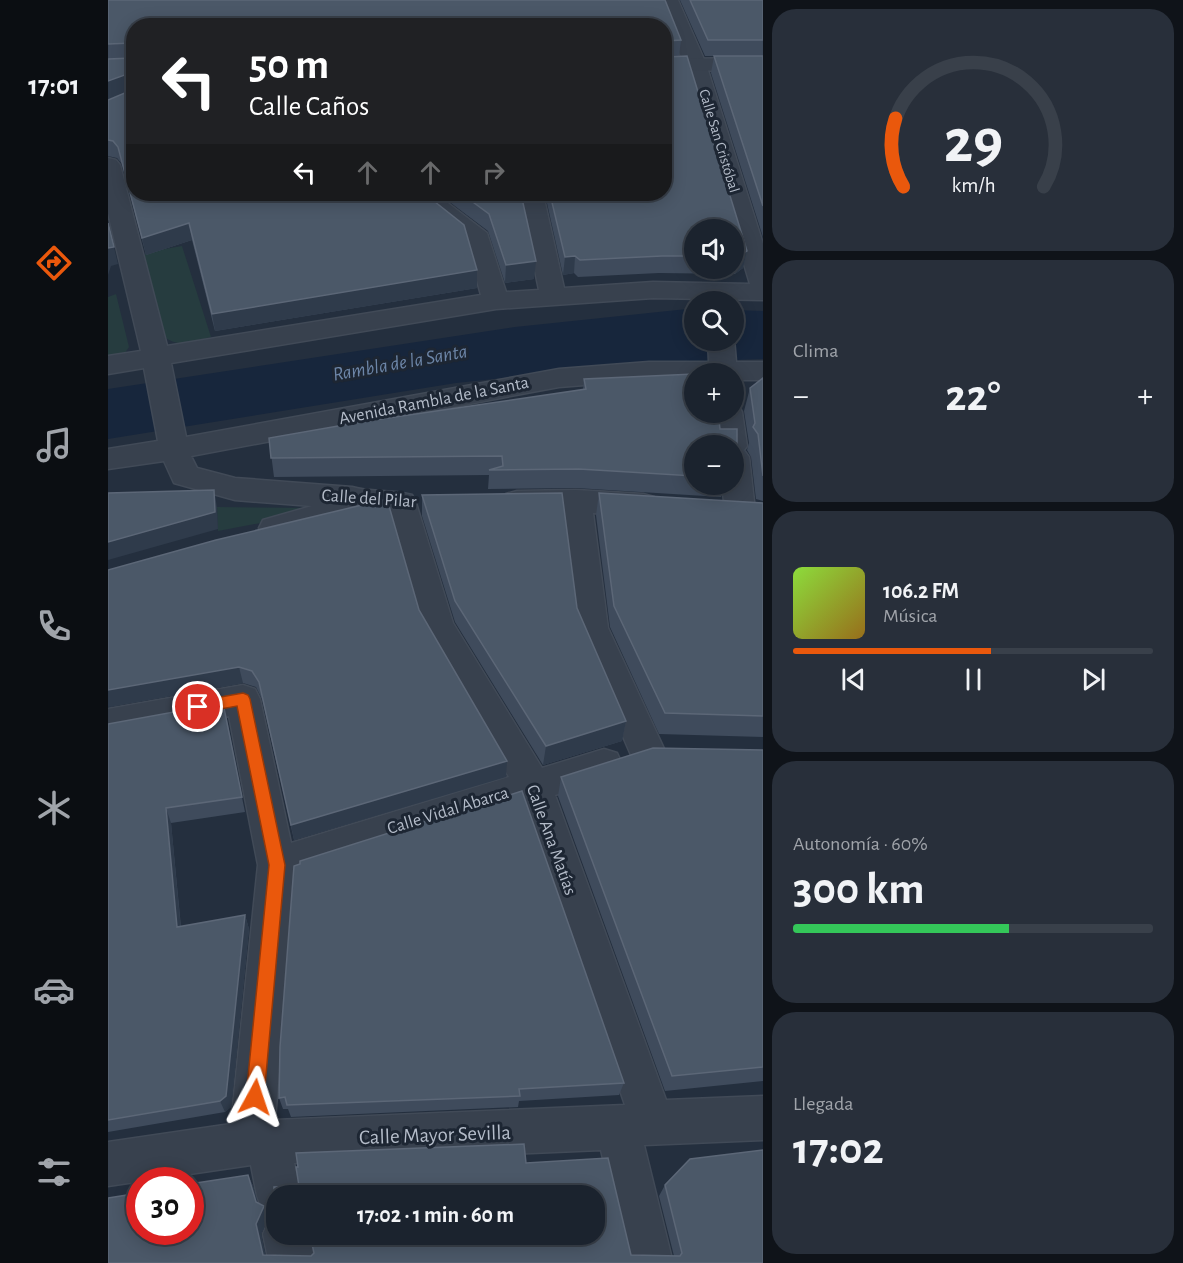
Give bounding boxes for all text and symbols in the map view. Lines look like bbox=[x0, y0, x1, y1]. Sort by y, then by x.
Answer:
icon: left bbox=[150, 42, 228, 120]
text: 50 m bbox=[249, 44, 329, 86]
text: 17:01 bbox=[28, 72, 80, 99]
street label: Calle San Cristóbal bbox=[696, 88, 742, 194]
text: Calle Caños bbox=[249, 93, 369, 120]
text: 29 bbox=[943, 111, 1003, 173]
icon: left bbox=[288, 156, 321, 189]
icon: ahead bbox=[351, 156, 384, 189]
icon: ahead bbox=[414, 156, 447, 189]
icon: right bbox=[477, 156, 510, 189]
text: km/h bbox=[951, 175, 995, 196]
map controls bbox=[684, 219, 744, 495]
button: sound bbox=[684, 219, 744, 279]
icon: directions bbox=[33, 242, 75, 284]
button: search bbox=[684, 291, 744, 351]
water label: Rambla de la Santa bbox=[331, 341, 469, 385]
text: Clima bbox=[793, 341, 838, 361]
button: + bbox=[684, 363, 744, 423]
street label: Avenida Rambla de la Santa bbox=[338, 374, 530, 428]
text: 22° bbox=[945, 374, 1001, 419]
text: − bbox=[793, 380, 809, 413]
text: + bbox=[1137, 380, 1153, 413]
icon: music bbox=[33, 424, 75, 466]
button: − bbox=[684, 435, 744, 495]
street label: Calle del Pilar bbox=[321, 487, 417, 511]
text: 106.2 FM bbox=[883, 580, 959, 602]
icon: phone bbox=[33, 605, 75, 647]
text: Música bbox=[883, 606, 938, 626]
icon: previous bbox=[837, 663, 870, 696]
icon: pause bbox=[957, 663, 990, 696]
icon: next bbox=[1077, 663, 1110, 696]
pin bbox=[172, 681, 223, 732]
icon: arrive bbox=[181, 690, 214, 723]
street label: Calle Ana Matías bbox=[523, 782, 579, 898]
street label: Calle Vidal Abarca bbox=[385, 784, 511, 838]
icon: climate bbox=[33, 787, 75, 829]
text: Autonomía · 60% bbox=[793, 834, 928, 854]
text: 300 km bbox=[793, 867, 925, 912]
icon: car bbox=[33, 969, 75, 1011]
position arrow bbox=[223, 1065, 287, 1129]
text: Llegada bbox=[793, 1094, 854, 1114]
street label: Calle Mayor Sevilla bbox=[359, 1122, 512, 1148]
text: 17:02 bbox=[793, 1127, 884, 1172]
icon: filters bbox=[33, 1151, 75, 1193]
speed limit sign: 30 bbox=[126, 1167, 204, 1245]
text: 17:02 · 1 min · 60 m bbox=[357, 1204, 514, 1226]

